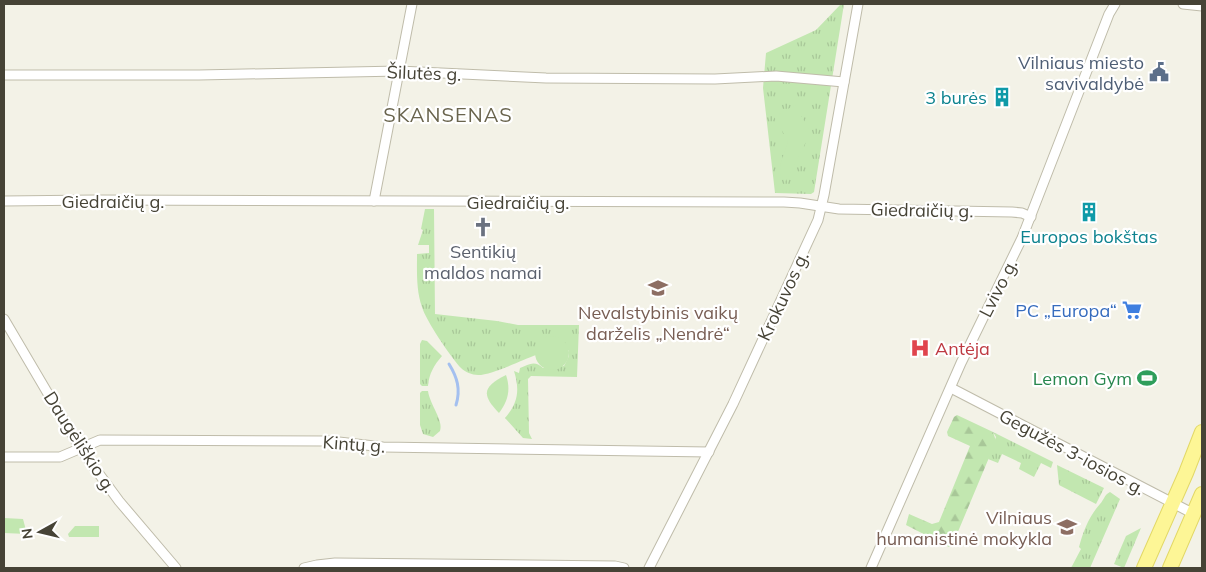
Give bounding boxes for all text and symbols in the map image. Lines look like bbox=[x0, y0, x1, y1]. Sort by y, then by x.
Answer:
place label: Vilniaus miesto savivaldybė bbox=[1018, 51, 1144, 95]
street label: Šilutės g. bbox=[386, 60, 462, 86]
public building icon: Vilniaus miesto savivaldybė bbox=[1148, 61, 1170, 83]
place label: 3 burės bbox=[925, 86, 987, 109]
building icon: 3 burės bbox=[991, 86, 1013, 108]
district label: SKANSENAS bbox=[383, 102, 513, 127]
street label: Giedraičių g. bbox=[62, 190, 164, 213]
street label: Giedraičių g. bbox=[467, 191, 569, 214]
street label: Giedraičių g. bbox=[870, 198, 974, 222]
building icon: Europos bokštas bbox=[1078, 201, 1100, 223]
church icon: Sentikių maldos namai bbox=[472, 216, 494, 238]
place label: Europos bokštas bbox=[1020, 225, 1158, 248]
place label: Sentikių maldos namai bbox=[424, 240, 542, 284]
street label: Krokuvos g. bbox=[752, 248, 814, 344]
street label: Lvivo g. bbox=[974, 255, 1022, 321]
school or university icon: Nevalstybinis vaikų darželis „Nendrė“ bbox=[647, 277, 669, 299]
place label: PC „Europa“ bbox=[1015, 299, 1117, 322]
supermarket icon: PC „Europa“ bbox=[1121, 299, 1143, 321]
place label: Nevalstybinis vaikų darželis „Nendrė“ bbox=[578, 301, 738, 345]
hospital icon: Antėja bbox=[909, 337, 931, 359]
place label: Antėja bbox=[935, 337, 990, 360]
place label: Lemon Gym bbox=[1033, 367, 1132, 390]
sports icon: Lemon Gym bbox=[1136, 367, 1158, 389]
street label: Daugėliškio g. bbox=[39, 387, 121, 497]
street label: Gegužės 3-iosios g. bbox=[995, 404, 1149, 500]
street label: Kintų g. bbox=[322, 430, 386, 458]
place label: Vilniaus humanistinė mokykla bbox=[876, 506, 1052, 550]
north arrow bbox=[15, 507, 65, 557]
school or university icon: Vilniaus humanistinė mokykla bbox=[1056, 516, 1078, 538]
text: N bbox=[17, 527, 37, 540]

